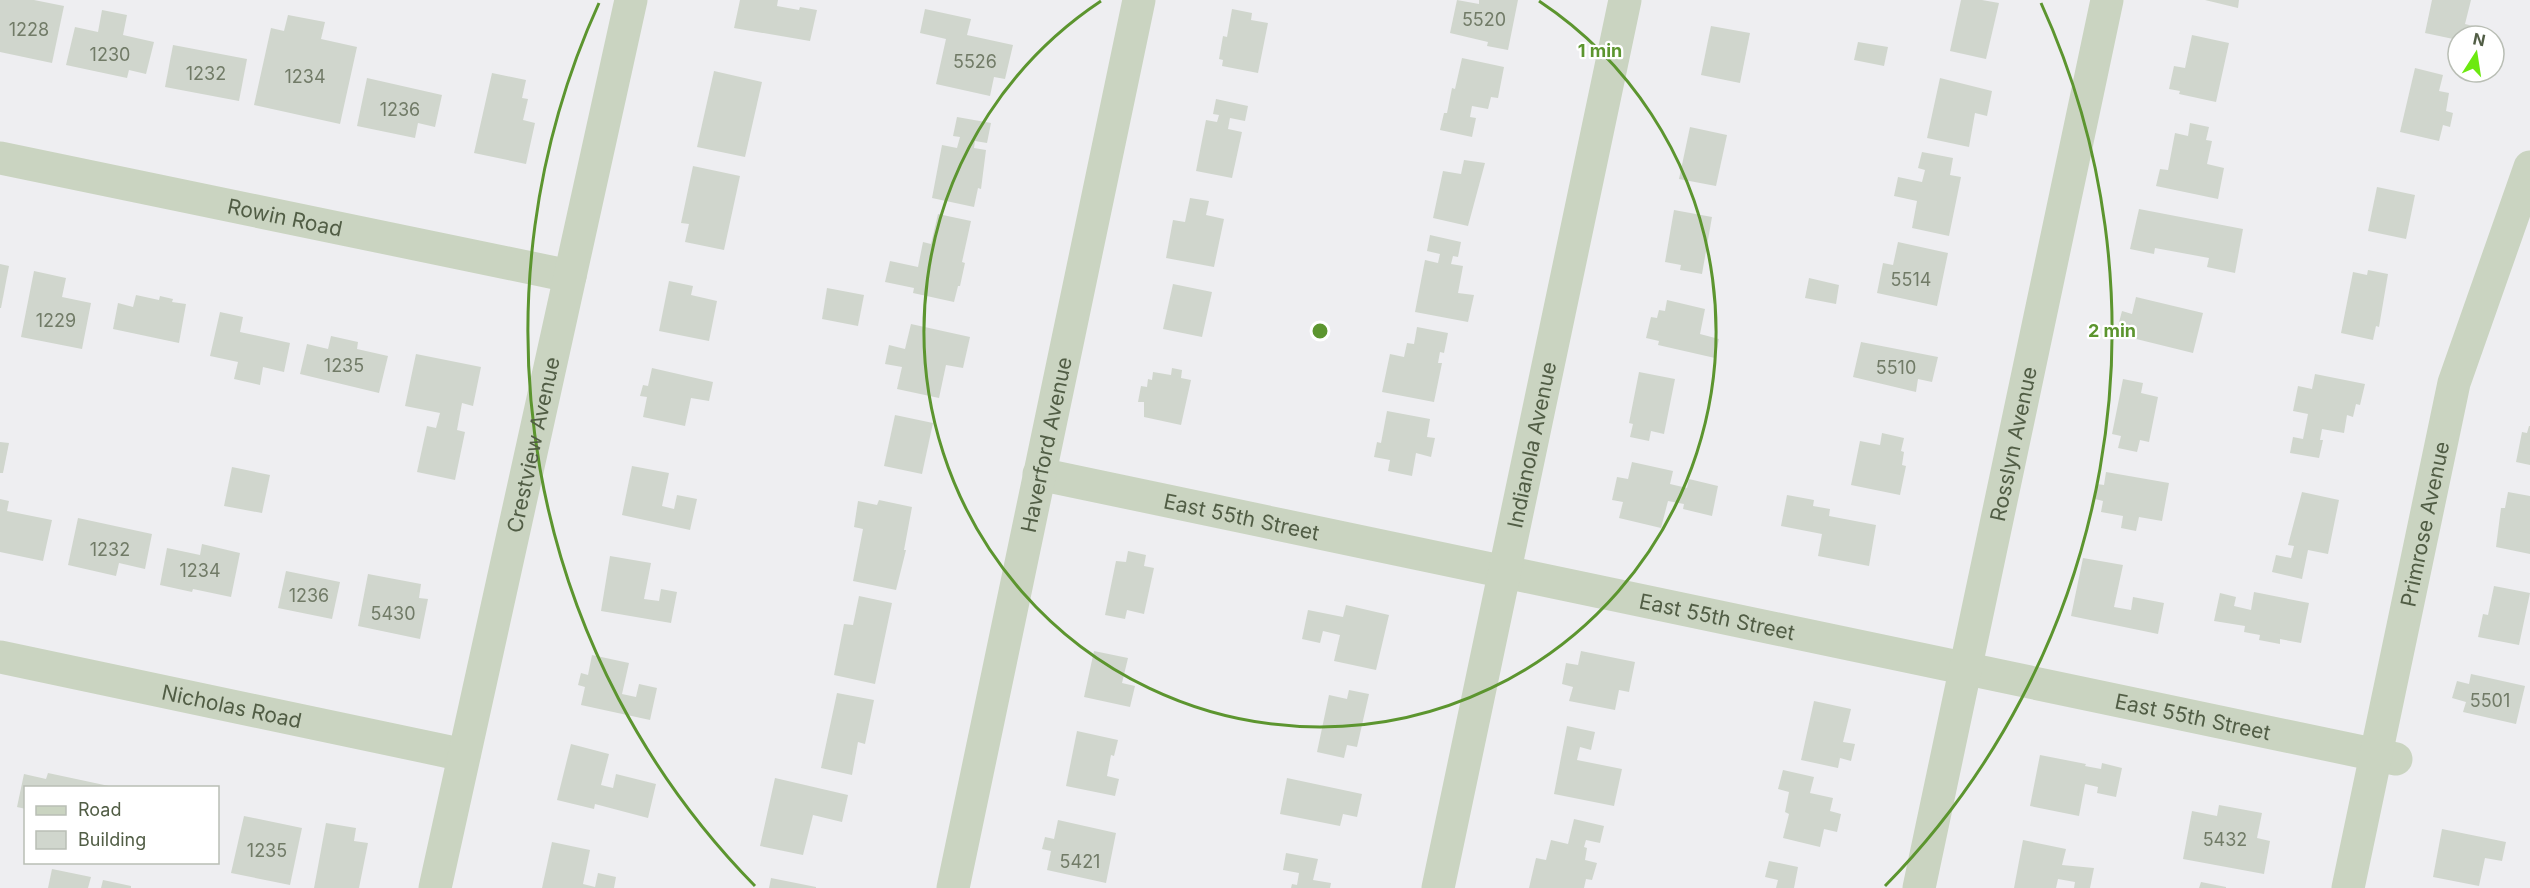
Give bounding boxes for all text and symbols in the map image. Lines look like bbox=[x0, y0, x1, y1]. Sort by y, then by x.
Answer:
house number: 5520 bbox=[1462, 9, 1506, 30]
house number: 1228 bbox=[9, 19, 49, 40]
north arrow bbox=[2446, 24, 2506, 84]
text: N bbox=[2471, 28, 2487, 50]
text: 1 min bbox=[1578, 40, 1622, 61]
house number: 1230 bbox=[90, 44, 130, 65]
house number: 5526 bbox=[953, 51, 997, 72]
house number: 1232 bbox=[186, 63, 226, 84]
house number: 1234 bbox=[284, 66, 326, 87]
house number: 1236 bbox=[380, 99, 420, 120]
street label: Rowin Road bbox=[225, 193, 345, 241]
house number: 5514 bbox=[1891, 269, 1931, 290]
house number: 1229 bbox=[36, 310, 76, 331]
text: 2 min bbox=[2088, 320, 2136, 341]
centre of rings bbox=[1310, 321, 1330, 341]
street label: Crestview Avenue bbox=[501, 354, 564, 535]
house number: 1235 bbox=[324, 355, 364, 376]
street label: Haverford Avenue bbox=[1015, 355, 1076, 535]
house number: 5510 bbox=[1876, 357, 1916, 378]
street label: Indianola Avenue bbox=[1502, 359, 1561, 530]
street label: Rosslyn Avenue bbox=[1985, 364, 2042, 523]
street label: Primrose Avenue bbox=[2395, 439, 2454, 609]
street label: East 55th Street bbox=[1162, 488, 1322, 545]
house number: 1232 bbox=[90, 539, 130, 560]
house number: 1234 bbox=[179, 560, 221, 581]
house number: 1236 bbox=[289, 585, 329, 606]
street label: East 55th Street bbox=[1637, 588, 1797, 645]
house number: 5430 bbox=[370, 603, 416, 624]
street label: Nicholas Road bbox=[160, 679, 304, 733]
street label: East 55th Street bbox=[2113, 688, 2273, 745]
house number: 5501 bbox=[2470, 690, 2510, 711]
legend bbox=[24, 786, 219, 864]
text: Road bbox=[78, 799, 121, 820]
text: Building bbox=[78, 829, 146, 850]
house number: 5432 bbox=[2203, 829, 2247, 850]
house number: 1235 bbox=[247, 840, 287, 861]
house number: 5421 bbox=[1060, 851, 1100, 872]

